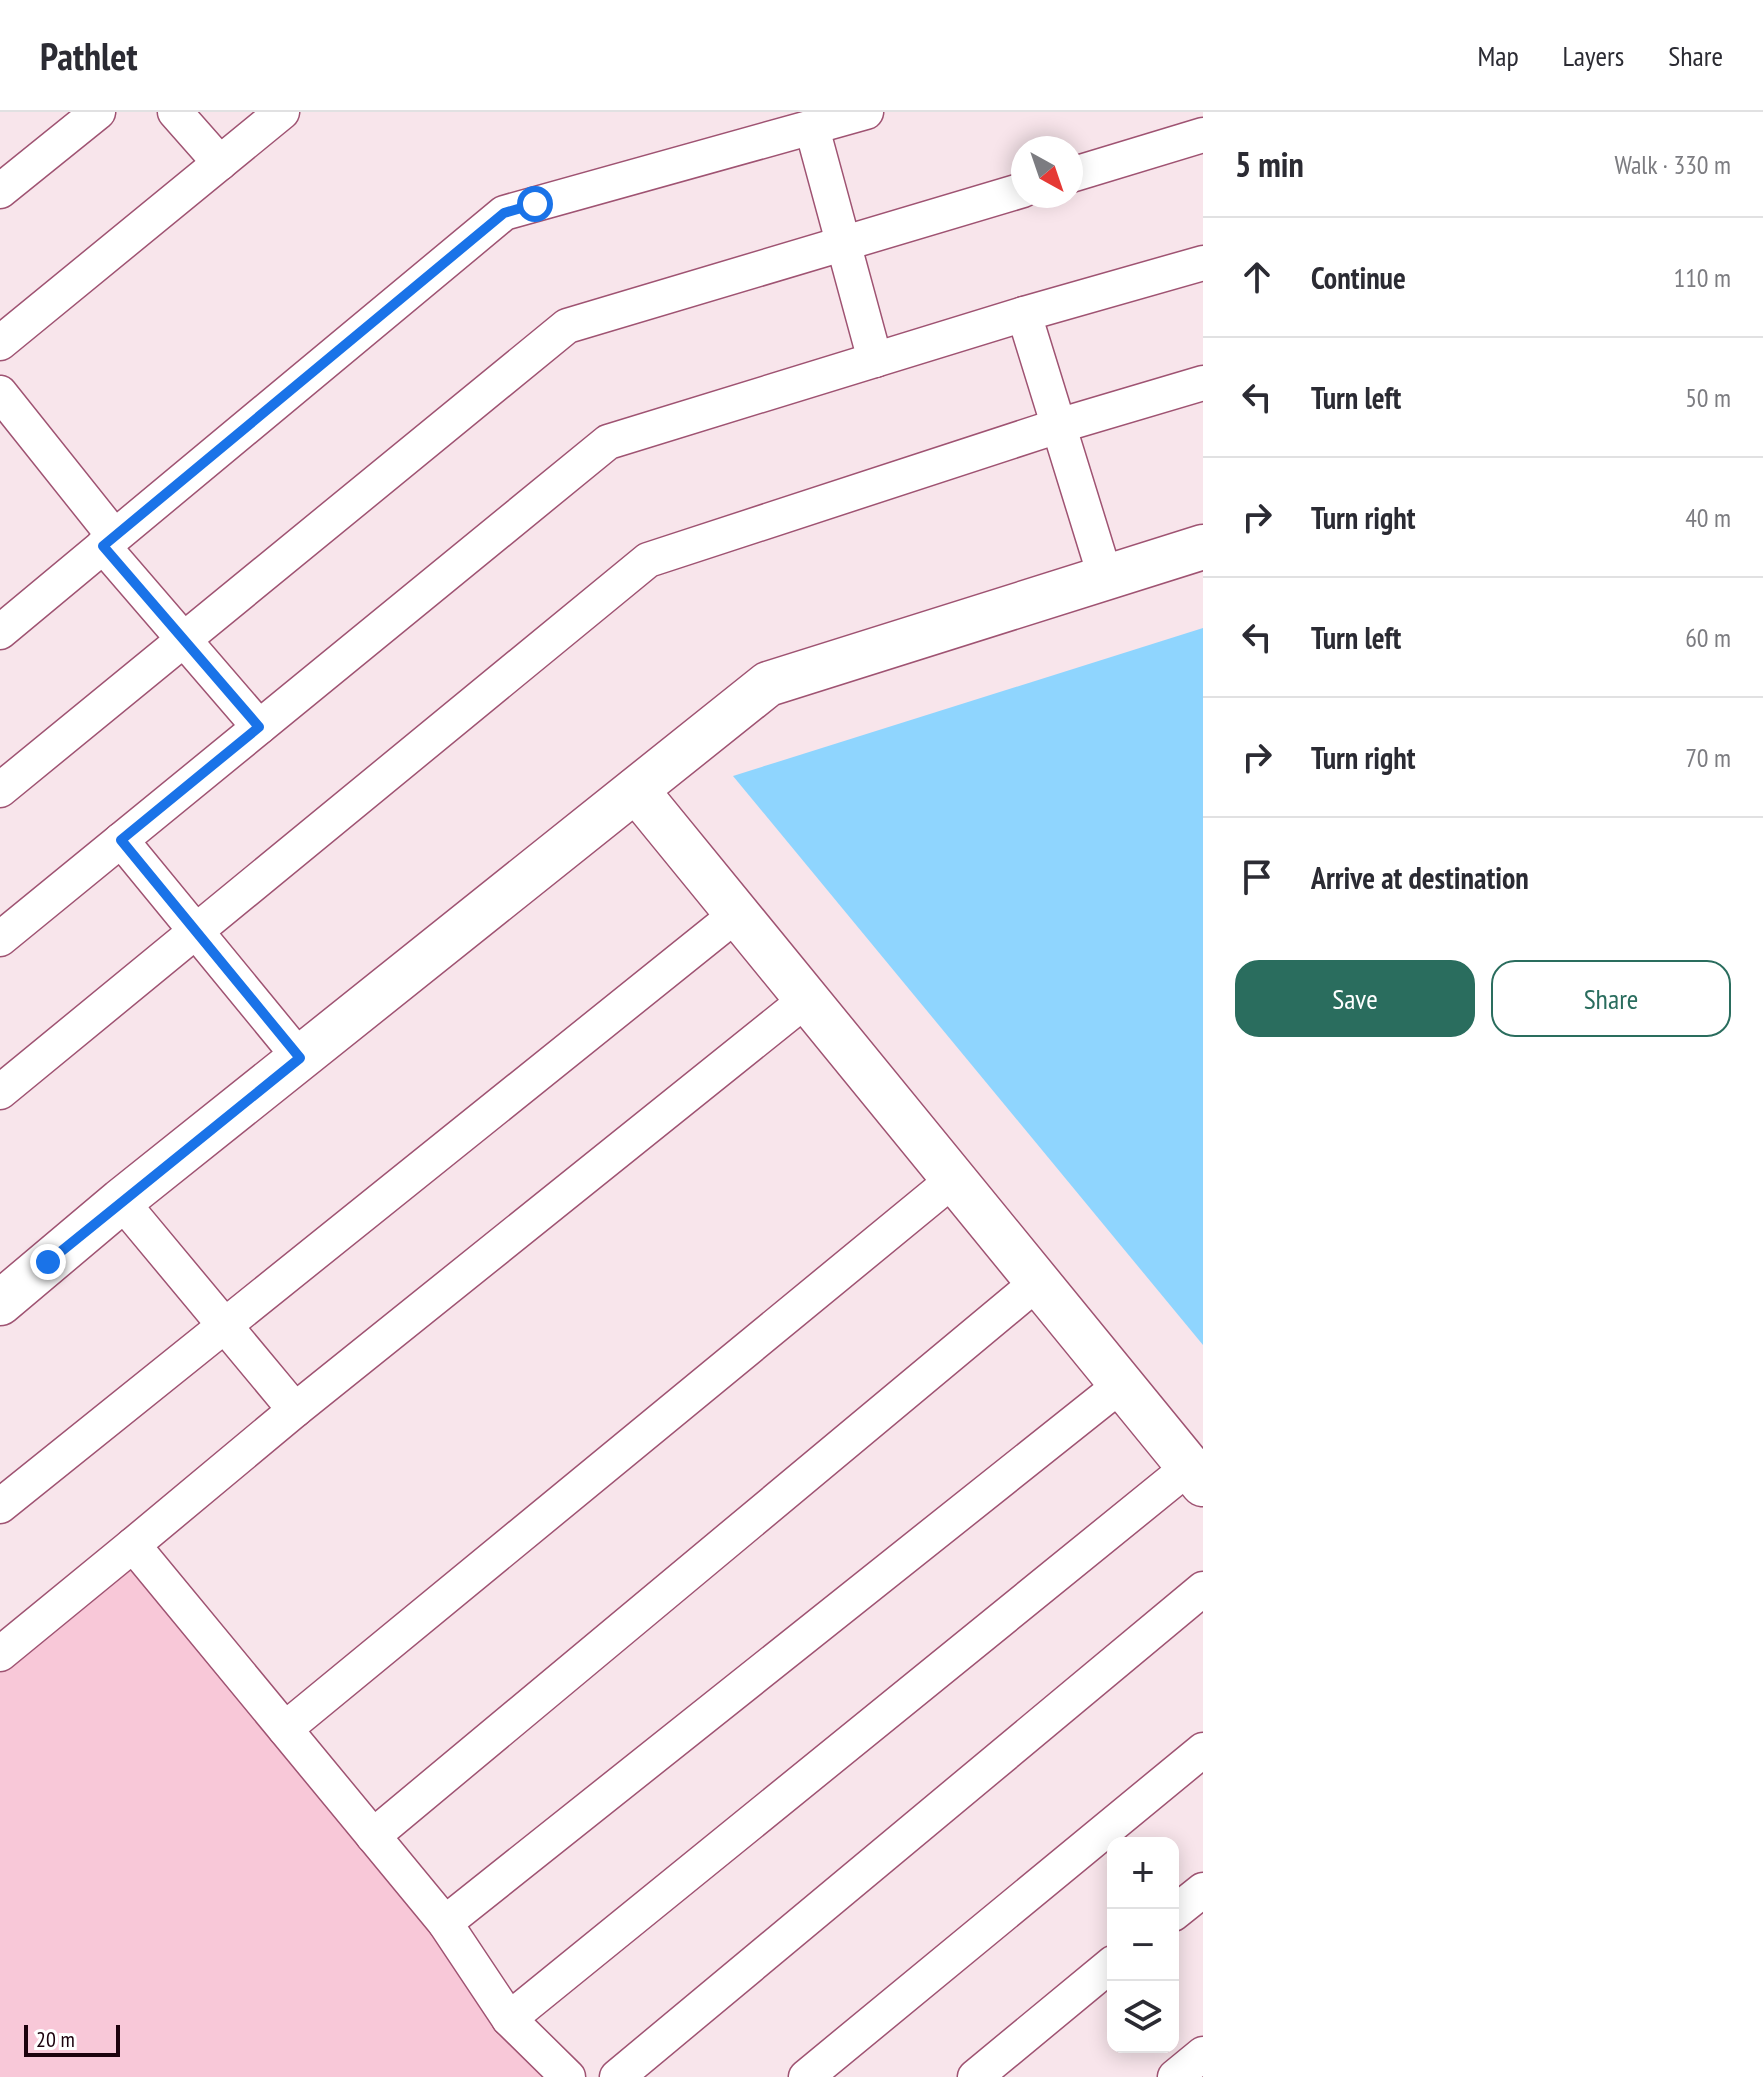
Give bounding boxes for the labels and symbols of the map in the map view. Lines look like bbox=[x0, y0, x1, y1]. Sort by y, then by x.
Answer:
north arrow bbox=[1011, 136, 1083, 208]
route start bbox=[517, 186, 553, 222]
route end bbox=[30, 1244, 66, 1280]
scale bar bbox=[24, 2021, 120, 2057]

